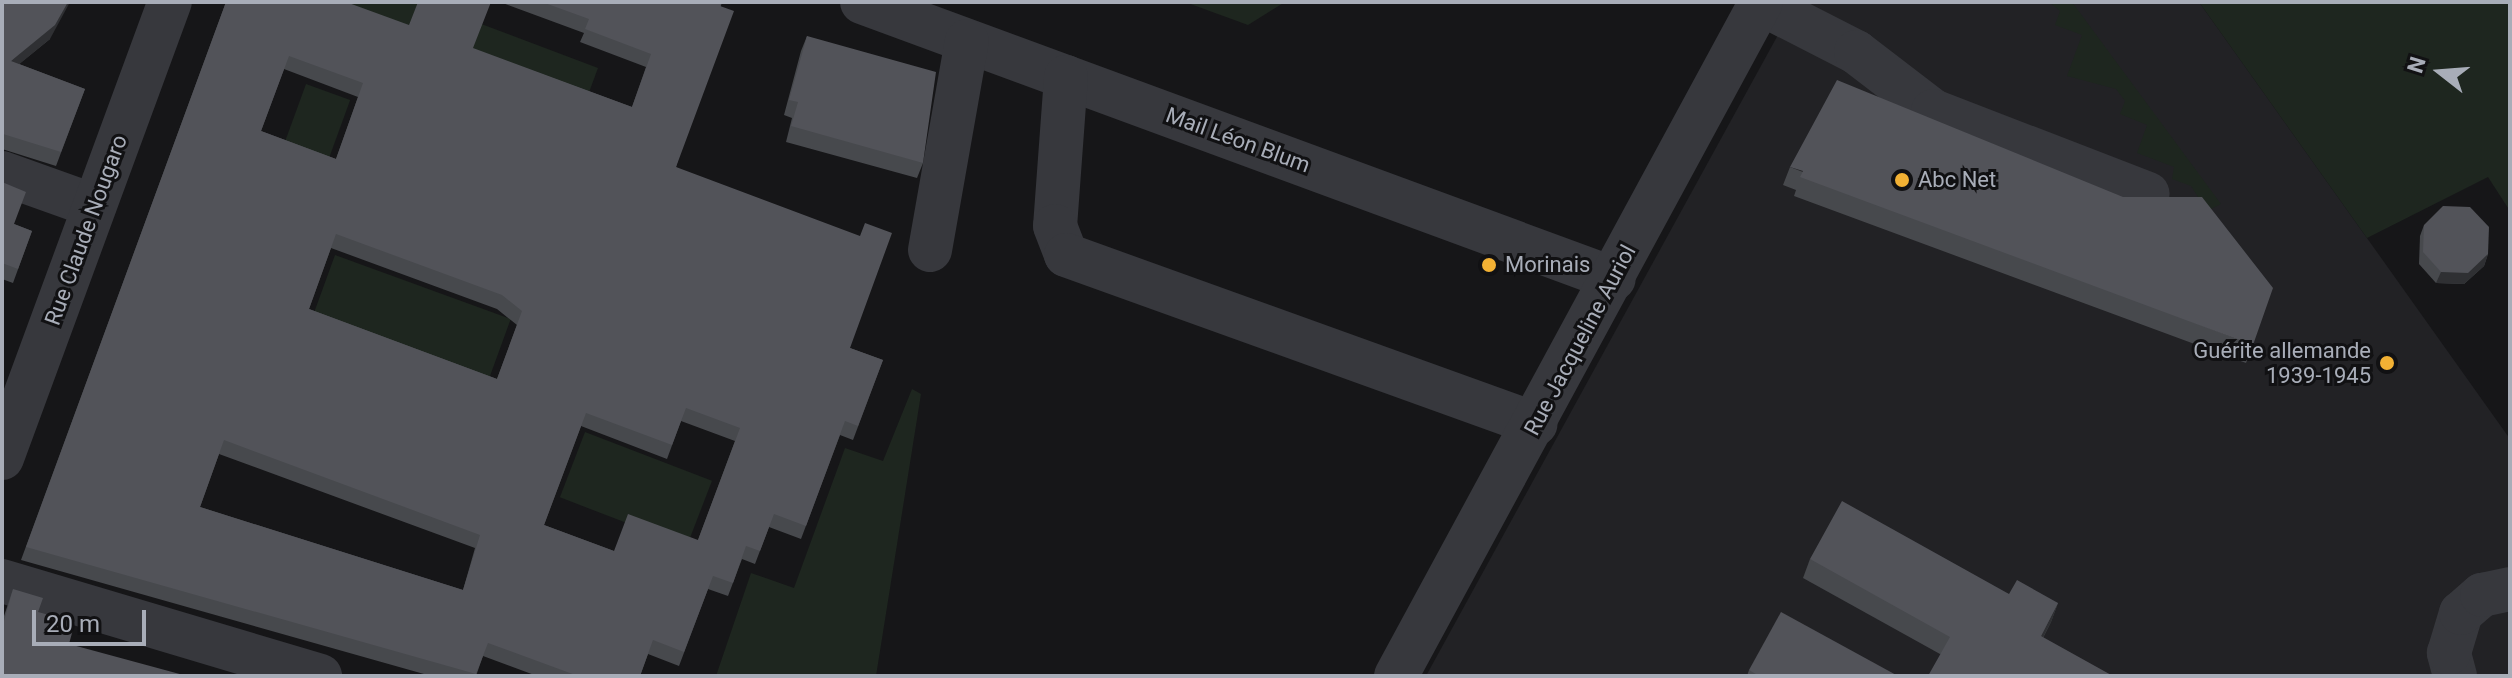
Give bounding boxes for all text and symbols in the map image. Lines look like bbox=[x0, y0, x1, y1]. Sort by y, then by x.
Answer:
north arrow bbox=[2400, 32, 2480, 112]
text: N bbox=[2402, 54, 2431, 76]
street label: Mail Léon Blum bbox=[1162, 102, 1314, 178]
street label: Rue Claude Nougaro bbox=[39, 131, 133, 329]
place label: Abc Net bbox=[1918, 167, 1996, 193]
marker: Abc Net bbox=[1893, 171, 1911, 189]
street label: Rue Jacqueline Auriol bbox=[1519, 240, 1641, 440]
place label: Morinais bbox=[1505, 252, 1590, 278]
marker: Morinais bbox=[1480, 256, 1498, 274]
place label: Guérite allemande 1939-1945 bbox=[2193, 337, 2371, 388]
marker: Guérite allemande 1939-1945 bbox=[2378, 354, 2396, 372]
scale bar bbox=[36, 594, 150, 644]
text: 20 m bbox=[46, 610, 100, 638]

